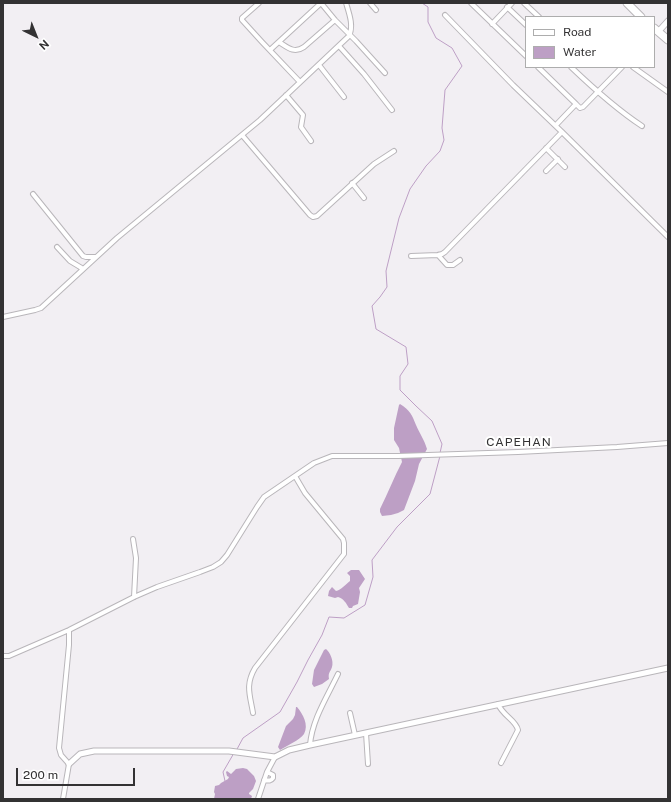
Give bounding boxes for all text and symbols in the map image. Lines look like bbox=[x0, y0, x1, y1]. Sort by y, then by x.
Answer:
north arrow bbox=[16, 16, 56, 56]
legend bbox=[525, 16, 655, 68]
text: Road bbox=[563, 25, 591, 39]
text: N bbox=[37, 37, 51, 52]
text: Water bbox=[563, 45, 596, 59]
district label: CAPEHAN bbox=[486, 435, 552, 449]
scale bar bbox=[18, 760, 137, 786]
text: 200 m bbox=[23, 768, 58, 782]

